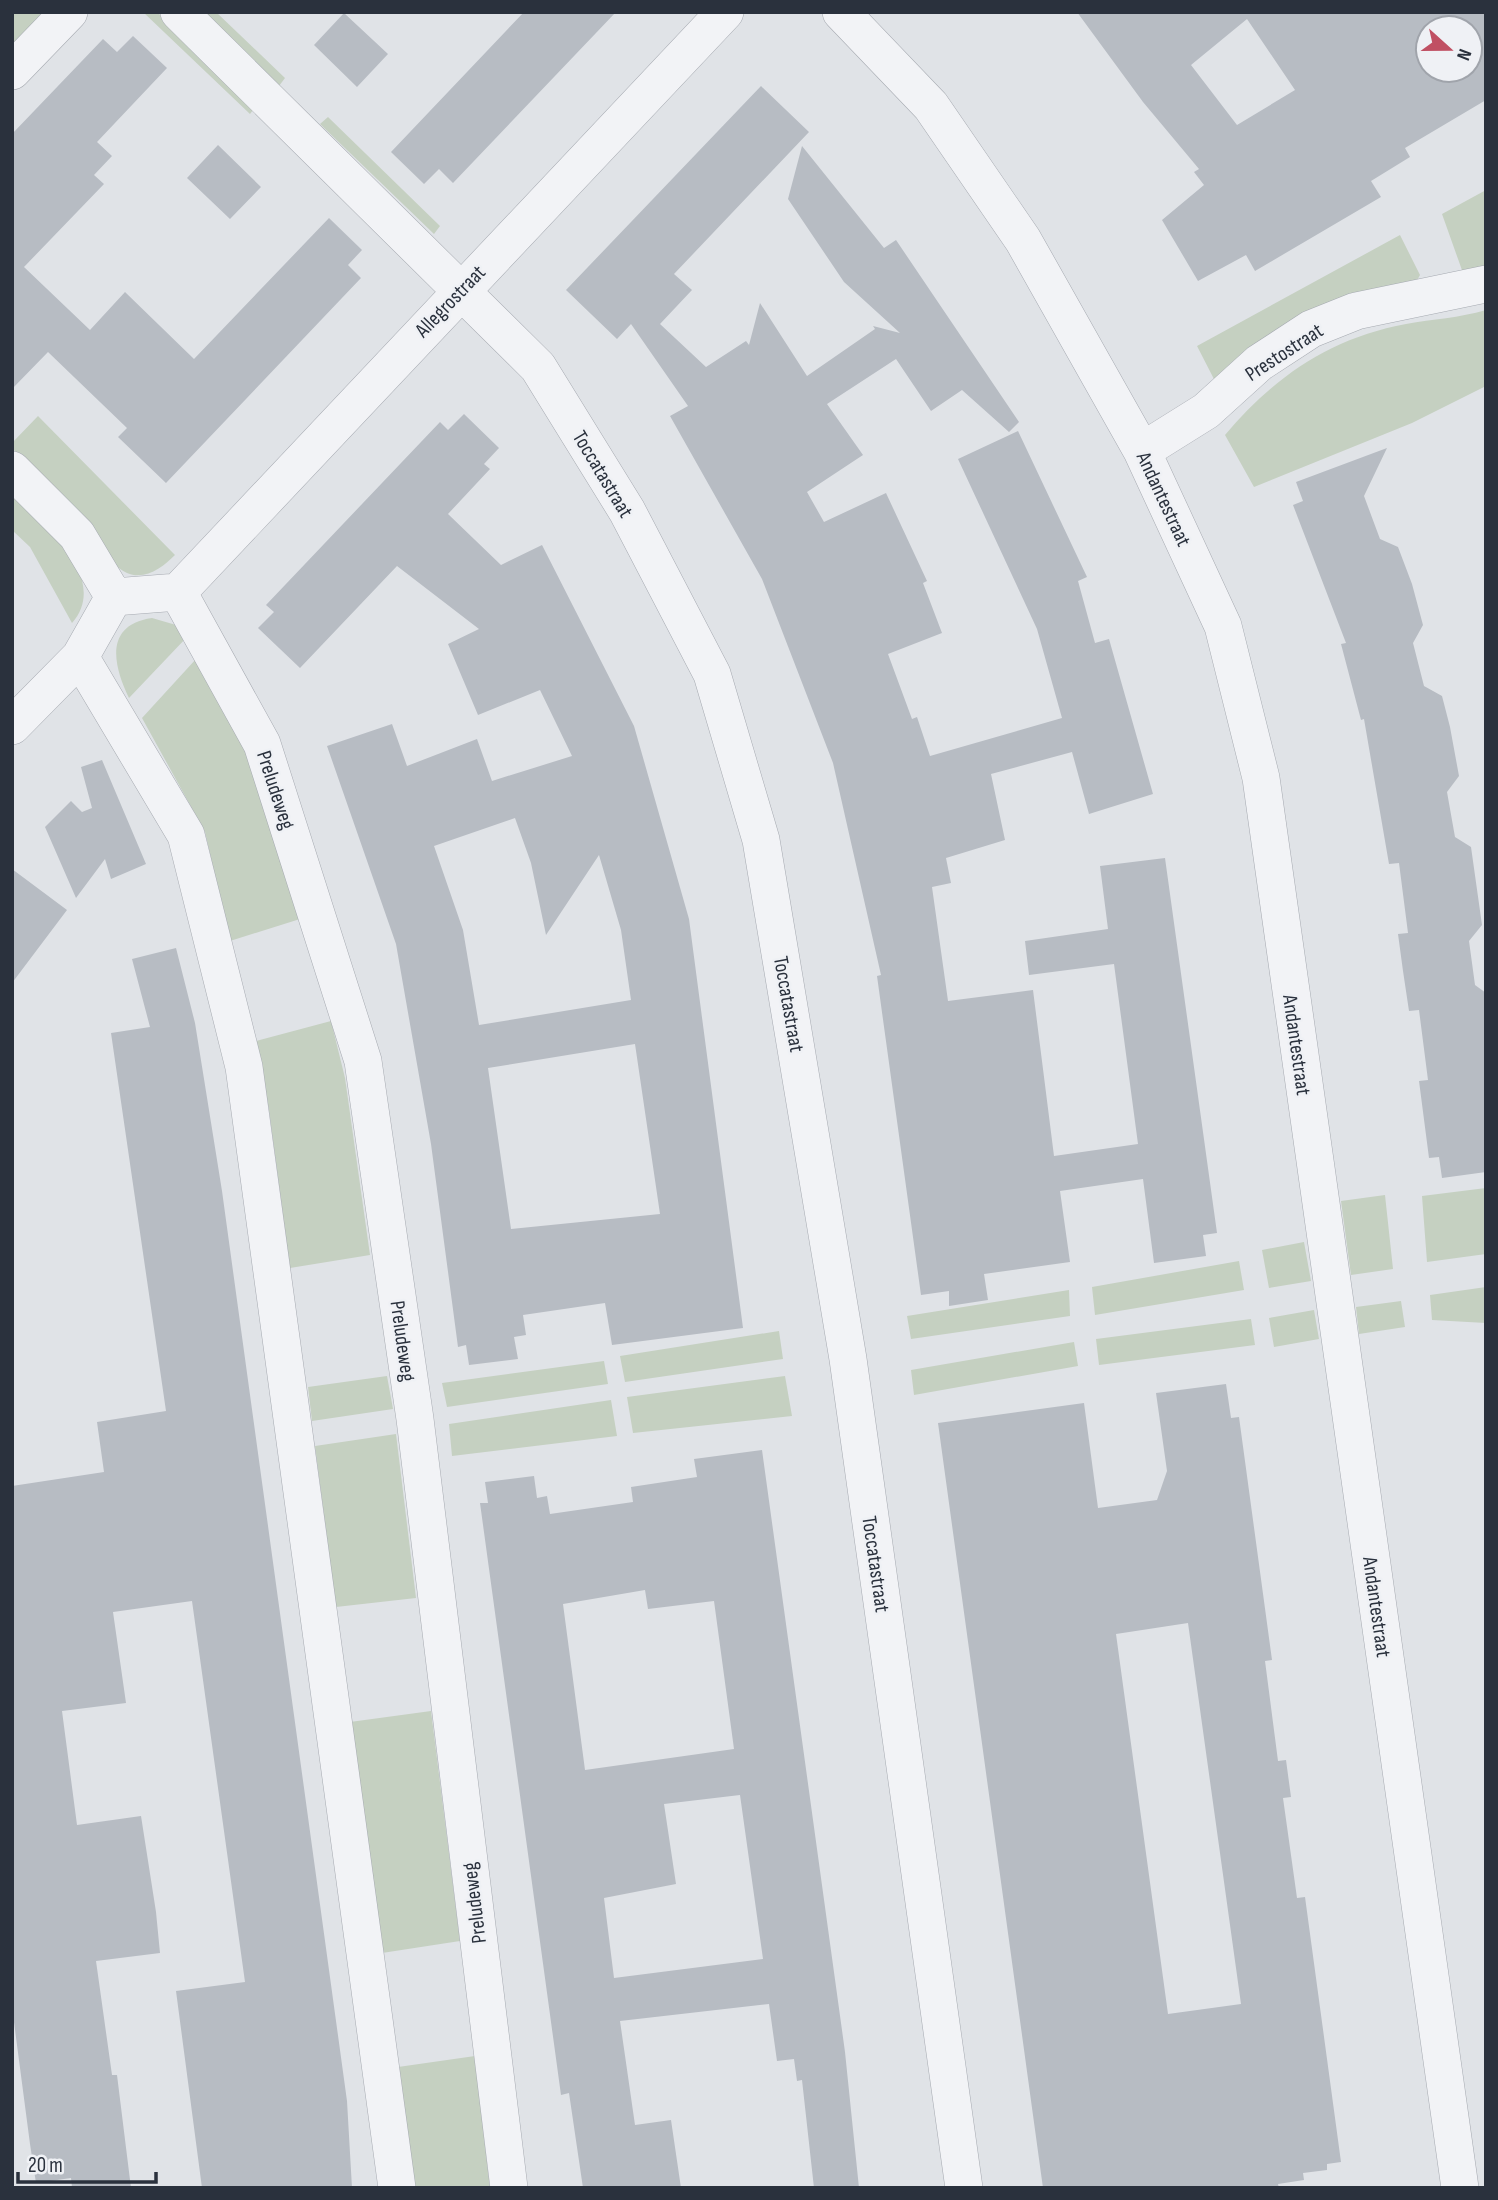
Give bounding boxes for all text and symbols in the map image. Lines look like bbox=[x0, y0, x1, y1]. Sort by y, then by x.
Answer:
north arrow bbox=[1414, 14, 1484, 84]
text: N bbox=[1451, 46, 1476, 63]
street label: Allegrostraat bbox=[409, 260, 491, 343]
street label: Prestostraat bbox=[1241, 318, 1328, 387]
street label: Toccatastraat bbox=[567, 426, 638, 522]
street label: Andantestraat bbox=[1130, 447, 1196, 550]
street label: Preludeweg bbox=[251, 748, 300, 833]
street label: Toccatastraat bbox=[768, 954, 809, 1054]
street label: Andantestraat bbox=[1277, 992, 1316, 1097]
street label: Preludeweg bbox=[384, 1299, 421, 1383]
street label: Toccatastraat bbox=[856, 1514, 895, 1614]
street label: Andantestraat bbox=[1357, 1554, 1396, 1659]
street label: Preludeweg bbox=[457, 1861, 492, 1945]
scale bar bbox=[18, 2140, 156, 2184]
text: 20 m bbox=[28, 2153, 63, 2178]

